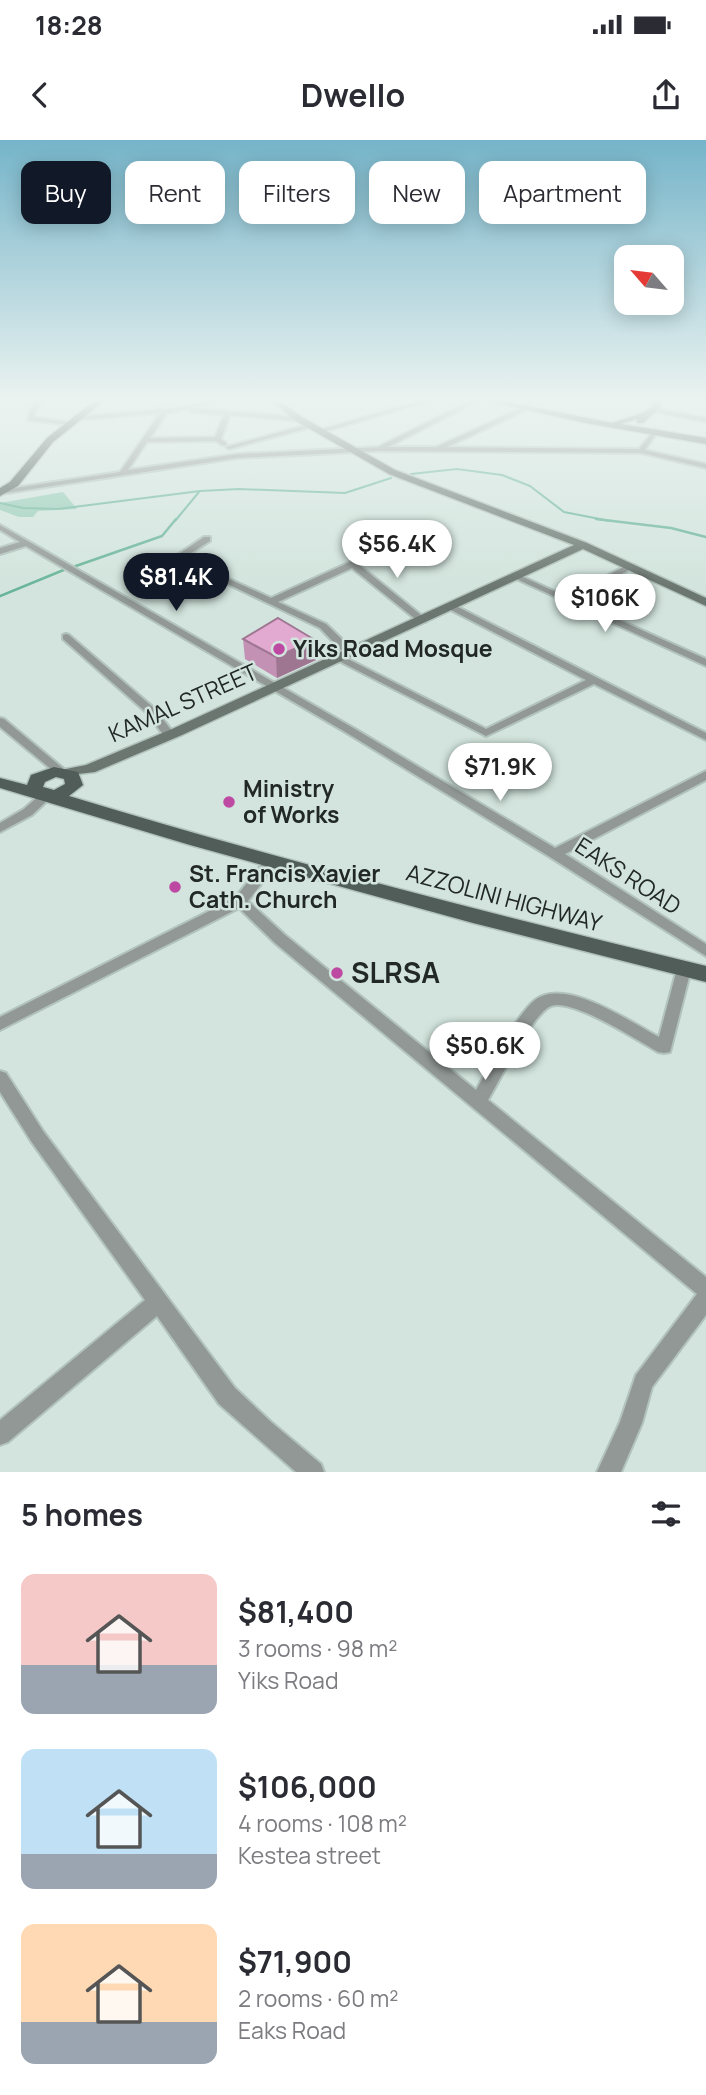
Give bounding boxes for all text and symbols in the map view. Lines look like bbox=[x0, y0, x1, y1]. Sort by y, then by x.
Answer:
text: 18:28 bbox=[35, 7, 103, 43]
text: Dwello bbox=[301, 73, 405, 117]
icon: back bbox=[21, 76, 59, 114]
icon: share bbox=[647, 76, 685, 114]
chip: Buy bbox=[21, 161, 111, 224]
chip: Rent bbox=[125, 161, 225, 224]
chip: Filters bbox=[239, 161, 355, 224]
chip: New bbox=[369, 161, 465, 224]
chip: Apartment bbox=[479, 161, 646, 224]
north arrow bbox=[614, 245, 684, 315]
map controls bbox=[614, 245, 684, 315]
pin: $56.4K bbox=[340, 520, 454, 580]
text: $56.4K bbox=[358, 527, 436, 559]
pin: $81.4K bbox=[119, 554, 233, 613]
text: $81.4K bbox=[139, 560, 213, 592]
pin: $106K bbox=[556, 574, 654, 634]
text: $106K bbox=[571, 581, 639, 613]
place label: Yiks Road Mosque bbox=[293, 632, 493, 664]
marker: Yiks Road Mosque bbox=[271, 641, 287, 657]
street label: KAMAL STREET bbox=[103, 655, 262, 749]
pin: $71.9K bbox=[443, 744, 557, 803]
text: $71.9K bbox=[464, 750, 536, 782]
place label: Ministry of Works bbox=[243, 772, 340, 830]
marker: Ministry of Works bbox=[221, 794, 237, 810]
street label: EAKS ROAD bbox=[569, 829, 688, 921]
street label: AZZOLINI HIGHWAY bbox=[403, 856, 606, 939]
place label: St. Francis Xavier Cath. Church bbox=[189, 857, 381, 915]
marker: St. Francis Xavier Cath. Church bbox=[167, 879, 183, 895]
place label: SLRSA bbox=[351, 953, 440, 991]
marker: SLRSA bbox=[329, 965, 345, 981]
pin: $50.6K bbox=[428, 1023, 542, 1082]
text: $50.6K bbox=[445, 1029, 525, 1061]
text: 5 homes bbox=[21, 1494, 143, 1535]
icon: filters bbox=[647, 1495, 685, 1533]
text: $81,400 bbox=[238, 1591, 354, 1632]
icon: home bbox=[77, 1602, 161, 1686]
text: 3 rooms · 98 m² bbox=[238, 1632, 398, 1664]
text: Yiks Road bbox=[238, 1664, 339, 1696]
text: $106,000 bbox=[238, 1766, 377, 1807]
icon: home bbox=[77, 1777, 161, 1861]
text: 4 rooms · 108 m² bbox=[238, 1807, 407, 1839]
text: Kestea street bbox=[238, 1839, 381, 1871]
text: $71,900 bbox=[238, 1941, 352, 1982]
icon: home bbox=[77, 1952, 161, 2036]
text: 2 rooms · 60 m² bbox=[238, 1982, 399, 2014]
text: Eaks Road bbox=[238, 2014, 346, 2046]

